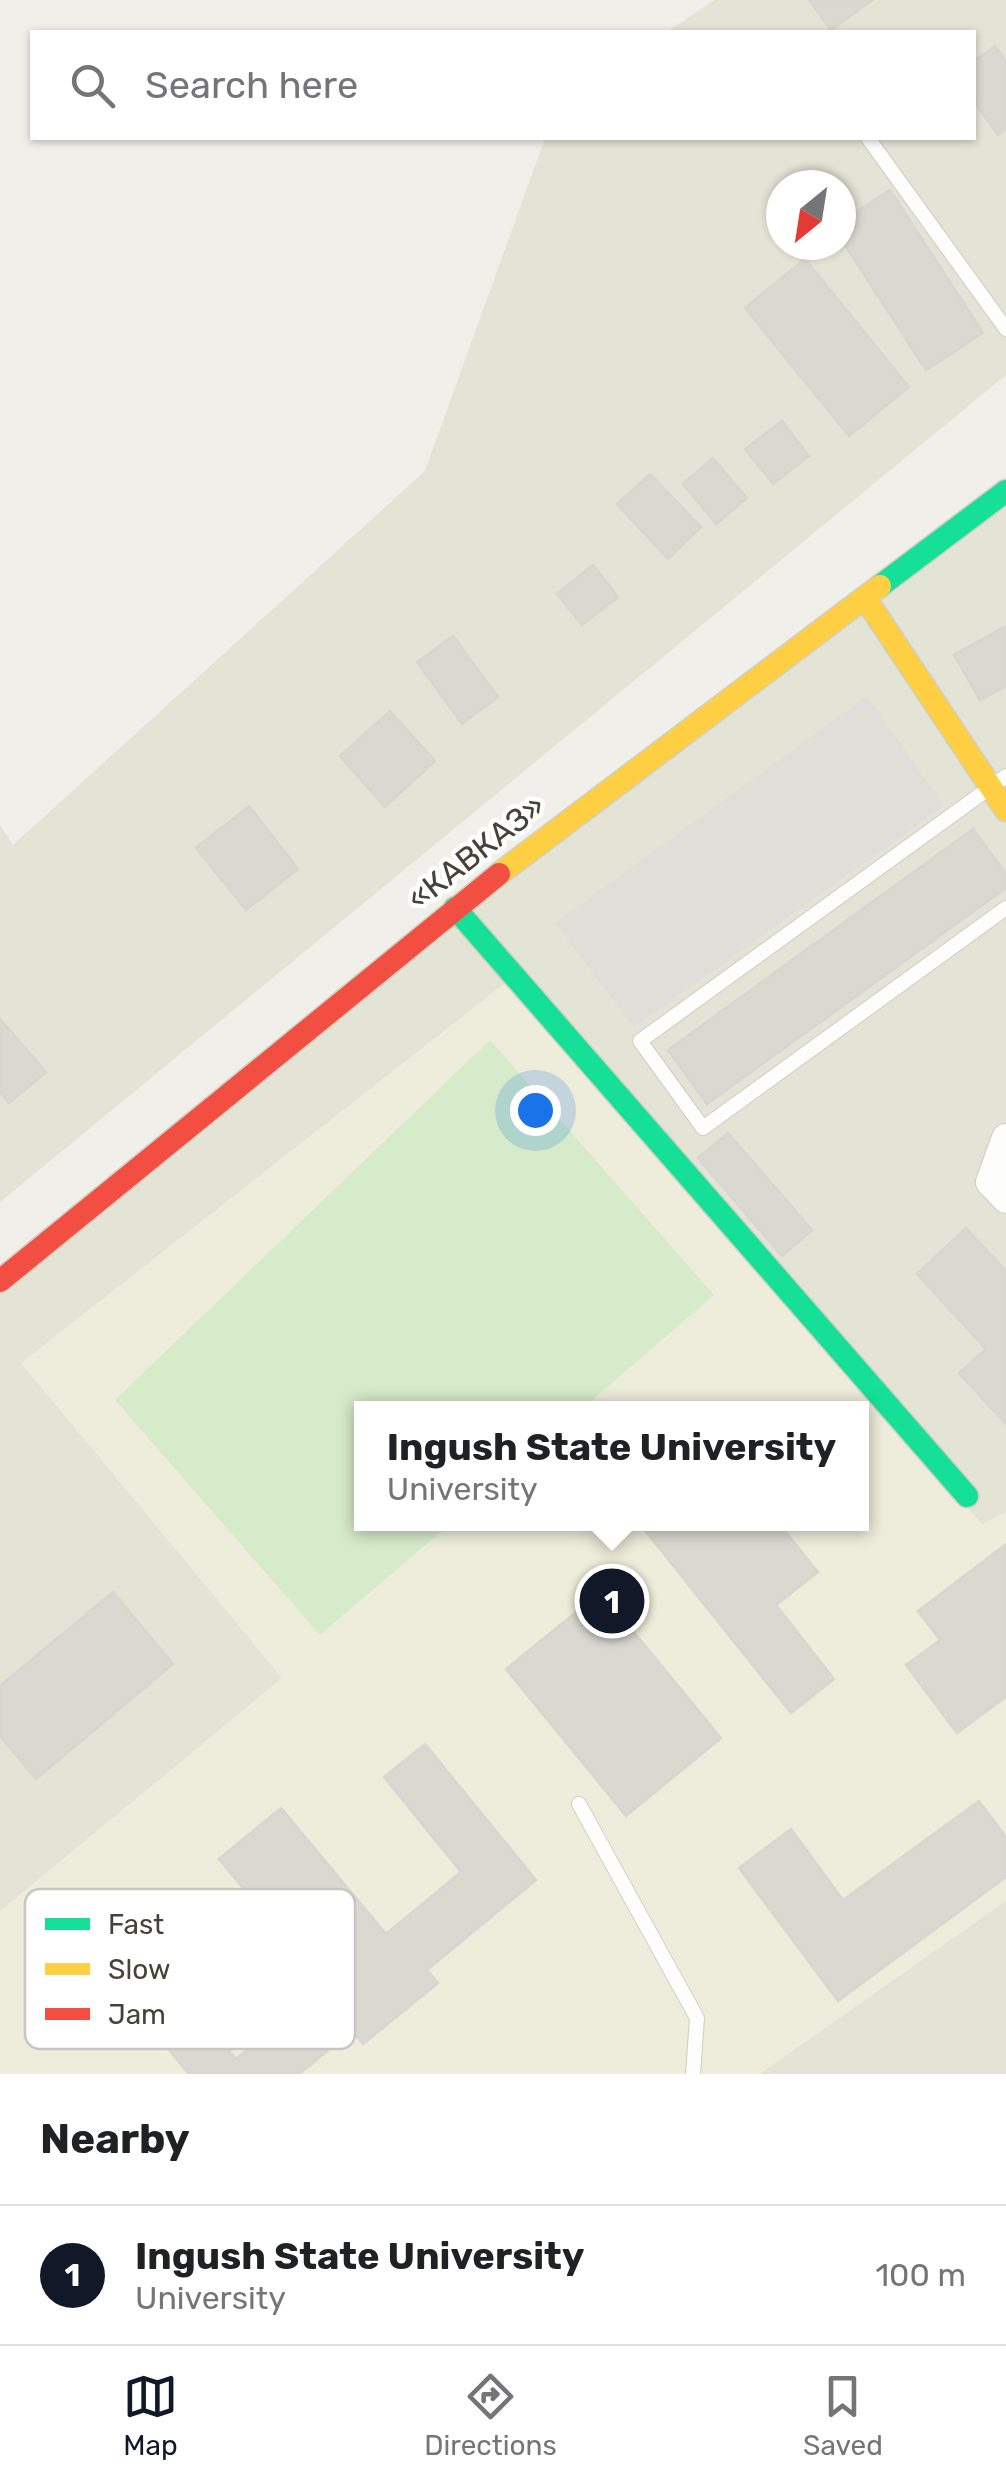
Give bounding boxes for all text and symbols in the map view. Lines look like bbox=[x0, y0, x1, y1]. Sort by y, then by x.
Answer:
search box bbox=[30, 30, 976, 140]
icon: search bbox=[65, 58, 120, 113]
text: Search here bbox=[145, 62, 358, 108]
north arrow bbox=[766, 170, 856, 260]
street label: «КАВКАЗ» bbox=[400, 787, 552, 917]
your location bbox=[510, 1085, 561, 1136]
popup bbox=[354, 1401, 869, 1531]
text: Ingush State University bbox=[387, 1424, 836, 1470]
text: University bbox=[387, 1470, 538, 1508]
pin: 1 bbox=[580, 1564, 644, 1638]
legend bbox=[25, 1889, 355, 2049]
text: Fast bbox=[108, 1908, 164, 1941]
text: Slow bbox=[108, 1953, 170, 1986]
text: Jam bbox=[108, 1998, 166, 2031]
text: Nearby bbox=[40, 2114, 190, 2164]
text: Ingush State University bbox=[135, 2233, 584, 2279]
text: 1 bbox=[65, 2256, 80, 2294]
text: 100 m bbox=[875, 2256, 966, 2294]
text: University bbox=[135, 2279, 286, 2317]
tab: Map bbox=[123, 2369, 178, 2462]
tab: Directions bbox=[424, 2369, 557, 2462]
tab: Saved bbox=[803, 2369, 883, 2462]

